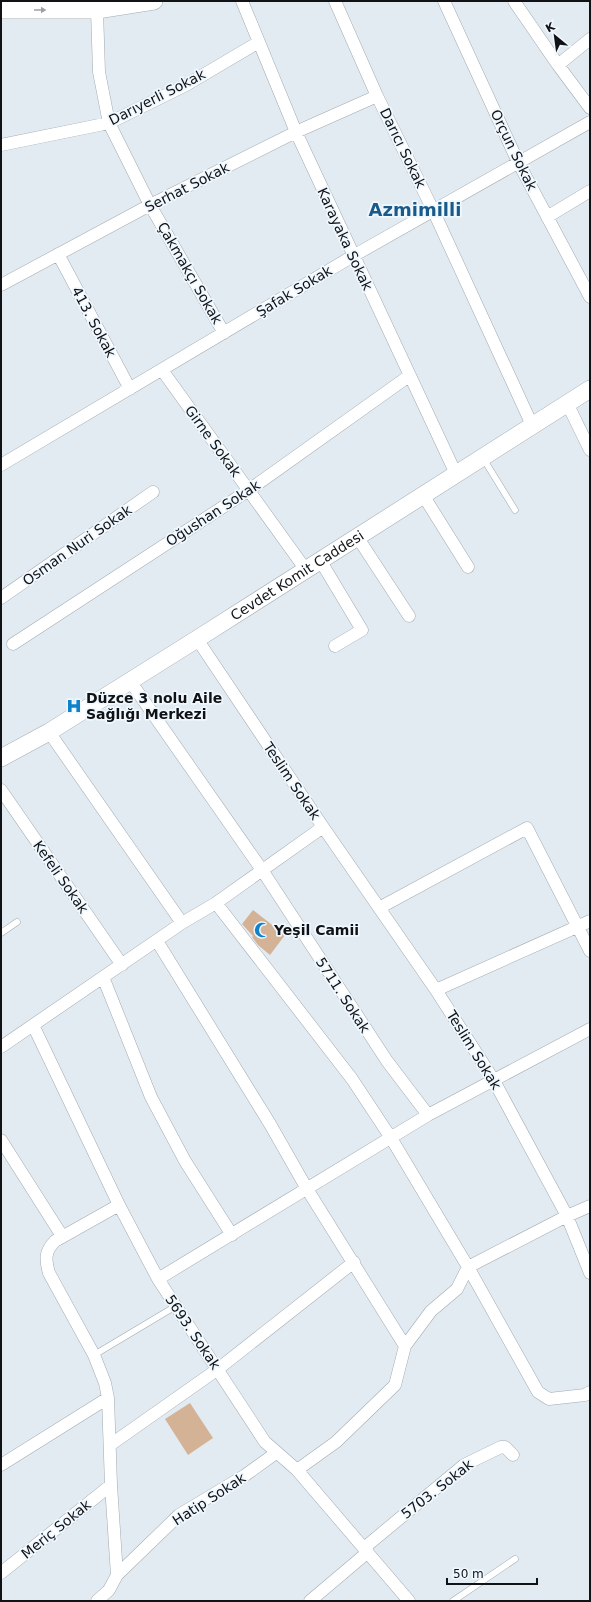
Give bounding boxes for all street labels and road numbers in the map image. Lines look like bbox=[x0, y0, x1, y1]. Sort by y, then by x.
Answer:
street label: Darıyerli Sokak bbox=[106, 65, 209, 128]
street label: Darıcı Sokak bbox=[377, 105, 430, 191]
street label: Orçun Sokak bbox=[487, 107, 541, 194]
street label: Serhat Sokak bbox=[142, 158, 233, 215]
street label: Karayaka Sokak bbox=[314, 185, 376, 294]
street label: Çakmakçı Sokak bbox=[154, 219, 226, 327]
street label: Şafak Sokak bbox=[253, 262, 336, 320]
street label: 413. Sokak bbox=[69, 284, 120, 361]
street label: Girne Sokak bbox=[182, 402, 245, 480]
street label: Oğushan Sokak bbox=[163, 476, 264, 549]
street label: Osman Nuri Sokak bbox=[19, 501, 135, 589]
street label: Cevdet Komit Caddesi bbox=[228, 527, 367, 624]
street label: Teslim Sokak bbox=[260, 738, 324, 823]
street label: Kefeli Sokak bbox=[30, 838, 92, 917]
street label: 5711. Sokak bbox=[313, 954, 374, 1036]
street label: Teslim Sokak bbox=[443, 1007, 505, 1093]
street label: 5693. Sokak bbox=[162, 1292, 224, 1373]
street label: 5703. Sokak bbox=[398, 1456, 477, 1522]
street label: Hatip Sokak bbox=[169, 1469, 249, 1529]
street label: Meriç Sokak bbox=[18, 1496, 95, 1562]

